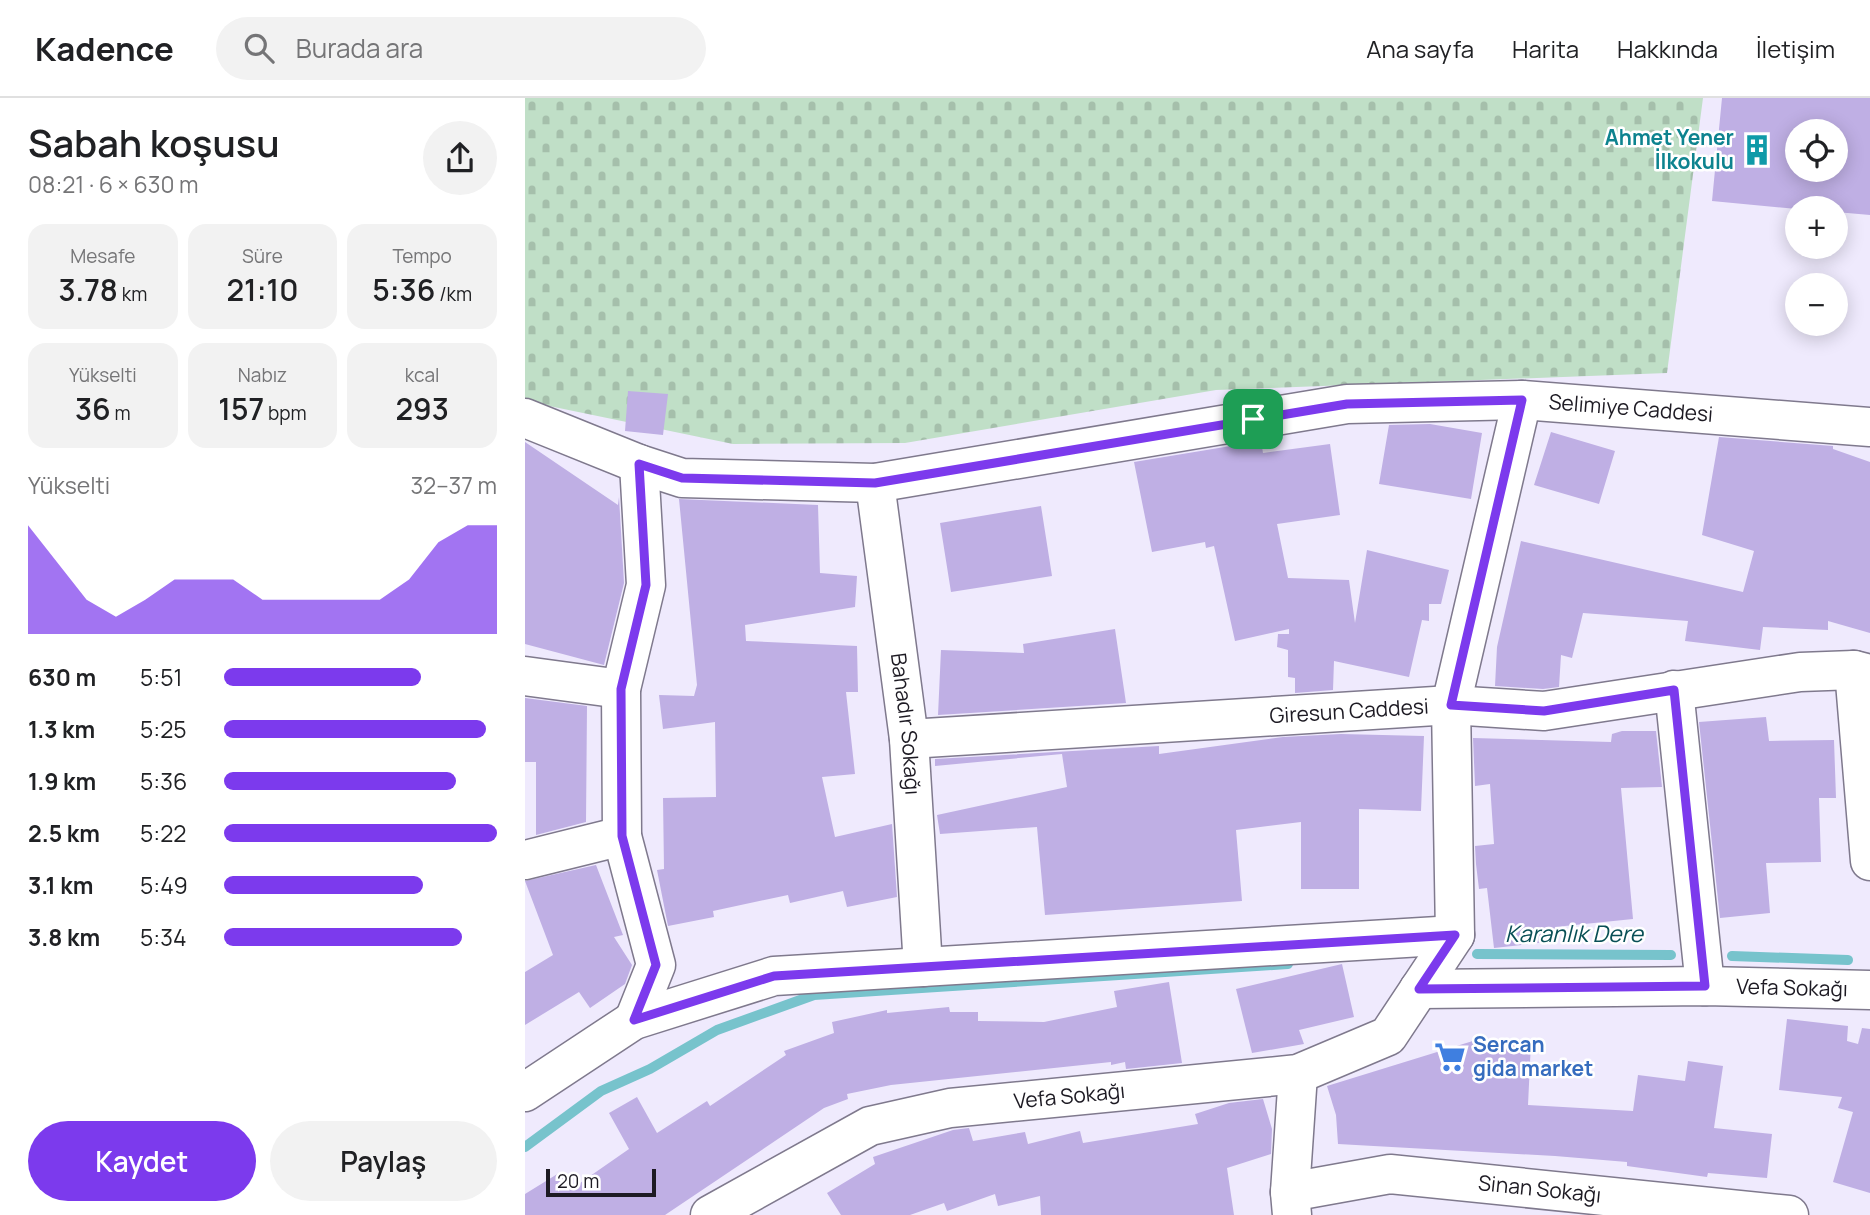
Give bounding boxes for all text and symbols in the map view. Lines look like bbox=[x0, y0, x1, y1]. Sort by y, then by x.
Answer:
search box bbox=[216, 17, 706, 80]
text: Kadence bbox=[35, 26, 174, 71]
icon: search bbox=[240, 29, 278, 67]
text: Burada ara bbox=[296, 30, 423, 66]
text: Ana sayfa bbox=[1366, 32, 1474, 65]
text: Harita bbox=[1512, 32, 1579, 65]
text: Hakkında bbox=[1617, 32, 1718, 65]
text: İletişim bbox=[1756, 32, 1835, 65]
text: Sabah koşusu bbox=[28, 116, 280, 168]
map controls bbox=[1785, 119, 1848, 336]
button: locate bbox=[1785, 119, 1848, 182]
button: share bbox=[423, 121, 497, 195]
place label: Ahmet Yener İlkokulu bbox=[1605, 123, 1734, 175]
building icon: Ahmet Yener İlkokulu bbox=[1740, 133, 1774, 167]
text: 08:21 · 6 × 630 m bbox=[28, 168, 199, 200]
button: + bbox=[1785, 196, 1848, 259]
text: Mesafe bbox=[70, 243, 135, 269]
text: Süre bbox=[242, 243, 283, 269]
text: Tempo bbox=[393, 243, 452, 269]
text: 3.78 bbox=[58, 269, 118, 310]
text: 21:10 bbox=[226, 269, 299, 310]
text: 5:36 bbox=[372, 269, 435, 310]
button: − bbox=[1785, 273, 1848, 336]
text: km bbox=[118, 281, 147, 307]
text: /km bbox=[435, 281, 472, 307]
text: Yükselti bbox=[69, 362, 137, 388]
text: Nabız bbox=[238, 362, 287, 388]
text: kcal bbox=[405, 362, 440, 388]
street label: Selimiye Caddesi bbox=[1548, 387, 1714, 428]
text: 36 bbox=[75, 388, 111, 429]
text: 157 bbox=[218, 388, 264, 429]
text: 293 bbox=[395, 388, 449, 429]
pin bbox=[1223, 389, 1283, 449]
text: m bbox=[111, 400, 131, 426]
text: bpm bbox=[264, 400, 307, 426]
icon: arrive bbox=[1234, 400, 1272, 438]
text: Yükselti bbox=[28, 469, 110, 501]
text: 32–37 m bbox=[410, 469, 497, 501]
street label: Bahadır Sokağı bbox=[885, 651, 927, 796]
text: 630 m bbox=[28, 661, 96, 693]
text: 5:51 bbox=[140, 661, 182, 693]
street label: Giresun Caddesi bbox=[1269, 691, 1429, 729]
text: 1.3 km bbox=[28, 713, 95, 745]
text: 5:25 bbox=[140, 713, 187, 745]
text: 1.9 km bbox=[28, 765, 96, 797]
text: 5:36 bbox=[140, 765, 187, 797]
text: 2.5 km bbox=[28, 817, 100, 849]
text: 5:22 bbox=[140, 817, 186, 849]
text: 3.1 km bbox=[28, 869, 93, 901]
text: 5:49 bbox=[140, 869, 188, 901]
water label: Karanlık Dere bbox=[1505, 917, 1644, 949]
text: 3.8 km bbox=[28, 921, 100, 953]
text: 5:34 bbox=[140, 921, 186, 953]
street label: Vefa Sokağı bbox=[1736, 972, 1848, 1002]
place label: Sercan gida market bbox=[1473, 1030, 1593, 1082]
supermarket icon: Sercan gida market bbox=[1433, 1040, 1467, 1074]
street label: Vefa Sokağı bbox=[1012, 1076, 1126, 1115]
button: Kaydet bbox=[28, 1121, 256, 1201]
button: Paylaş bbox=[270, 1121, 497, 1201]
scale bar bbox=[546, 1166, 656, 1198]
text: 20 m bbox=[557, 1168, 599, 1194]
street label: Sinan Sokağı bbox=[1477, 1168, 1603, 1209]

